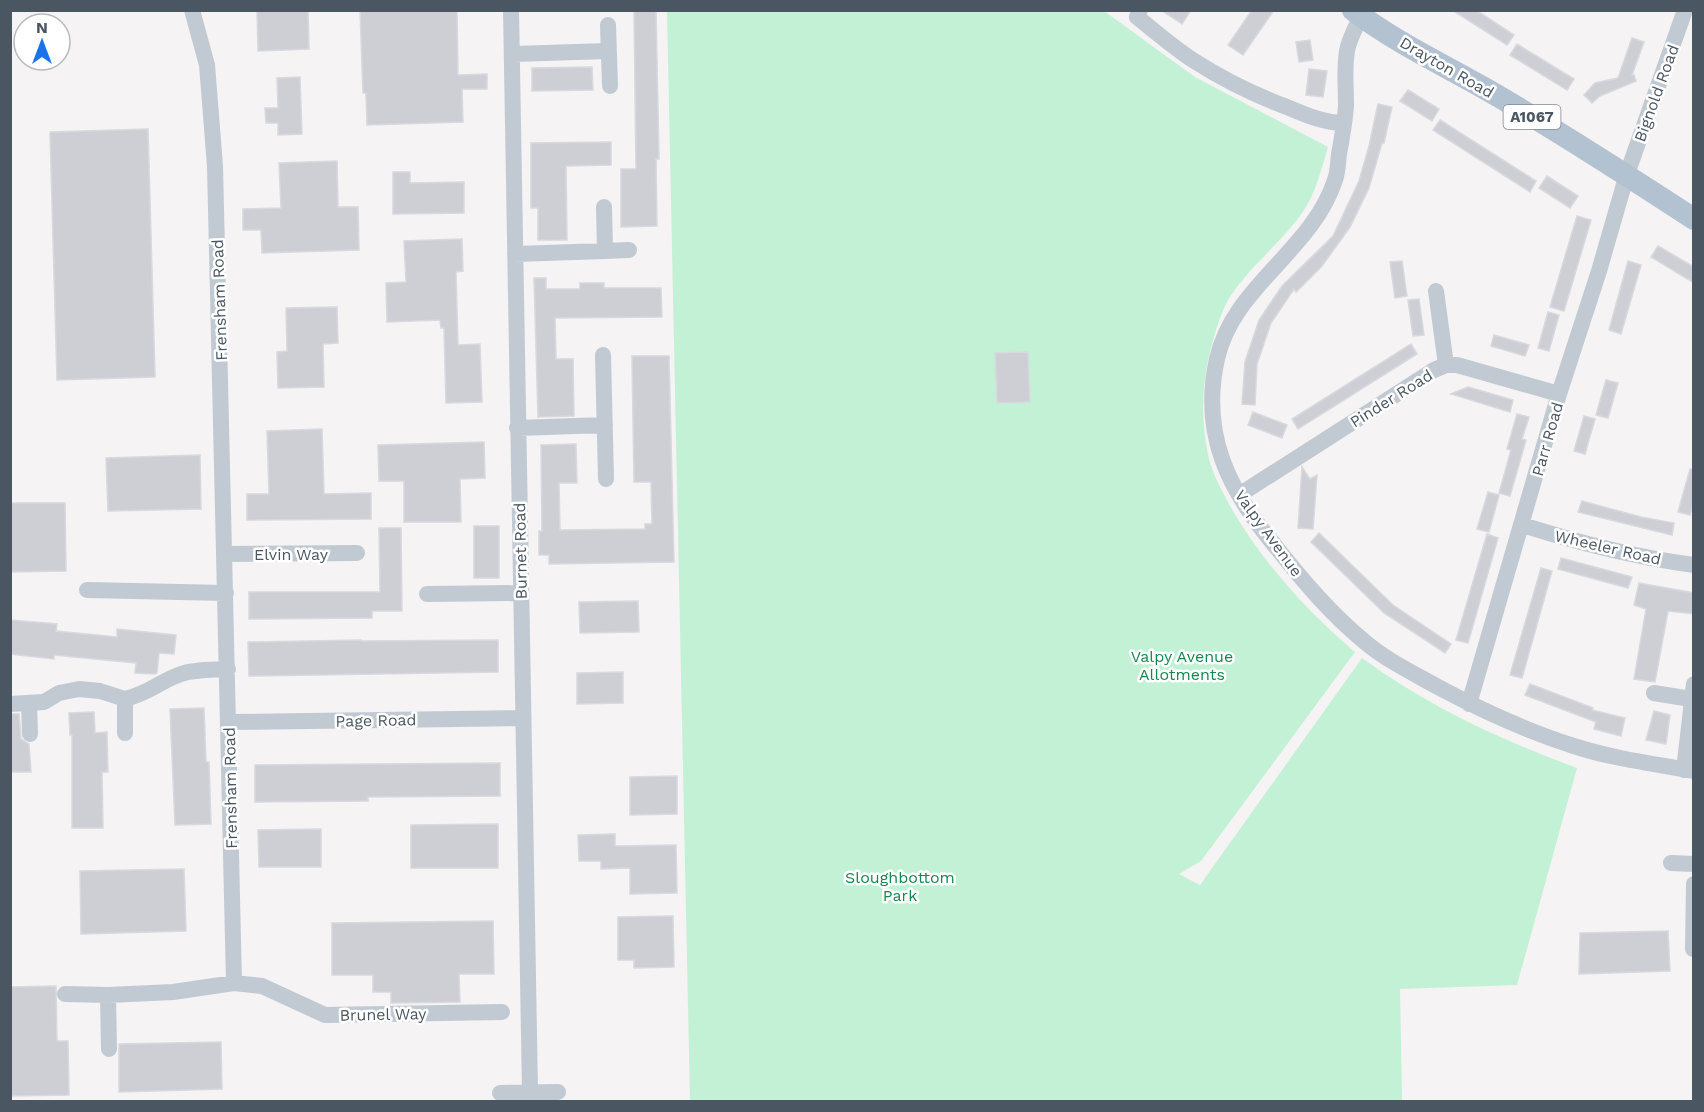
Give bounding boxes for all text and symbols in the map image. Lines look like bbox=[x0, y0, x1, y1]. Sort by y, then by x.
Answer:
north arrow bbox=[12, 12, 72, 72]
text: N bbox=[36, 18, 48, 37]
street label: Drayton Road bbox=[1396, 33, 1497, 102]
street label: Bignold Road bbox=[1630, 42, 1683, 144]
road number: A1067 bbox=[1504, 105, 1561, 129]
street label: Frensham Road bbox=[208, 239, 231, 361]
street label: Pinder Road bbox=[1346, 365, 1436, 431]
street label: Parr Road bbox=[1528, 400, 1567, 478]
street label: Valpy Avenue bbox=[1231, 486, 1306, 580]
street label: Burnet Road bbox=[510, 502, 531, 600]
street label: Wheeler Road bbox=[1553, 526, 1663, 569]
street label: Elvin Way bbox=[254, 545, 329, 564]
park label: Valpy Avenue Allotments bbox=[1131, 647, 1233, 684]
street label: Page Road bbox=[335, 710, 417, 731]
street label: Frensham Road bbox=[220, 727, 241, 849]
park label: Sloughbottom Park bbox=[845, 868, 955, 905]
street label: Brunel Way bbox=[339, 1004, 427, 1025]

